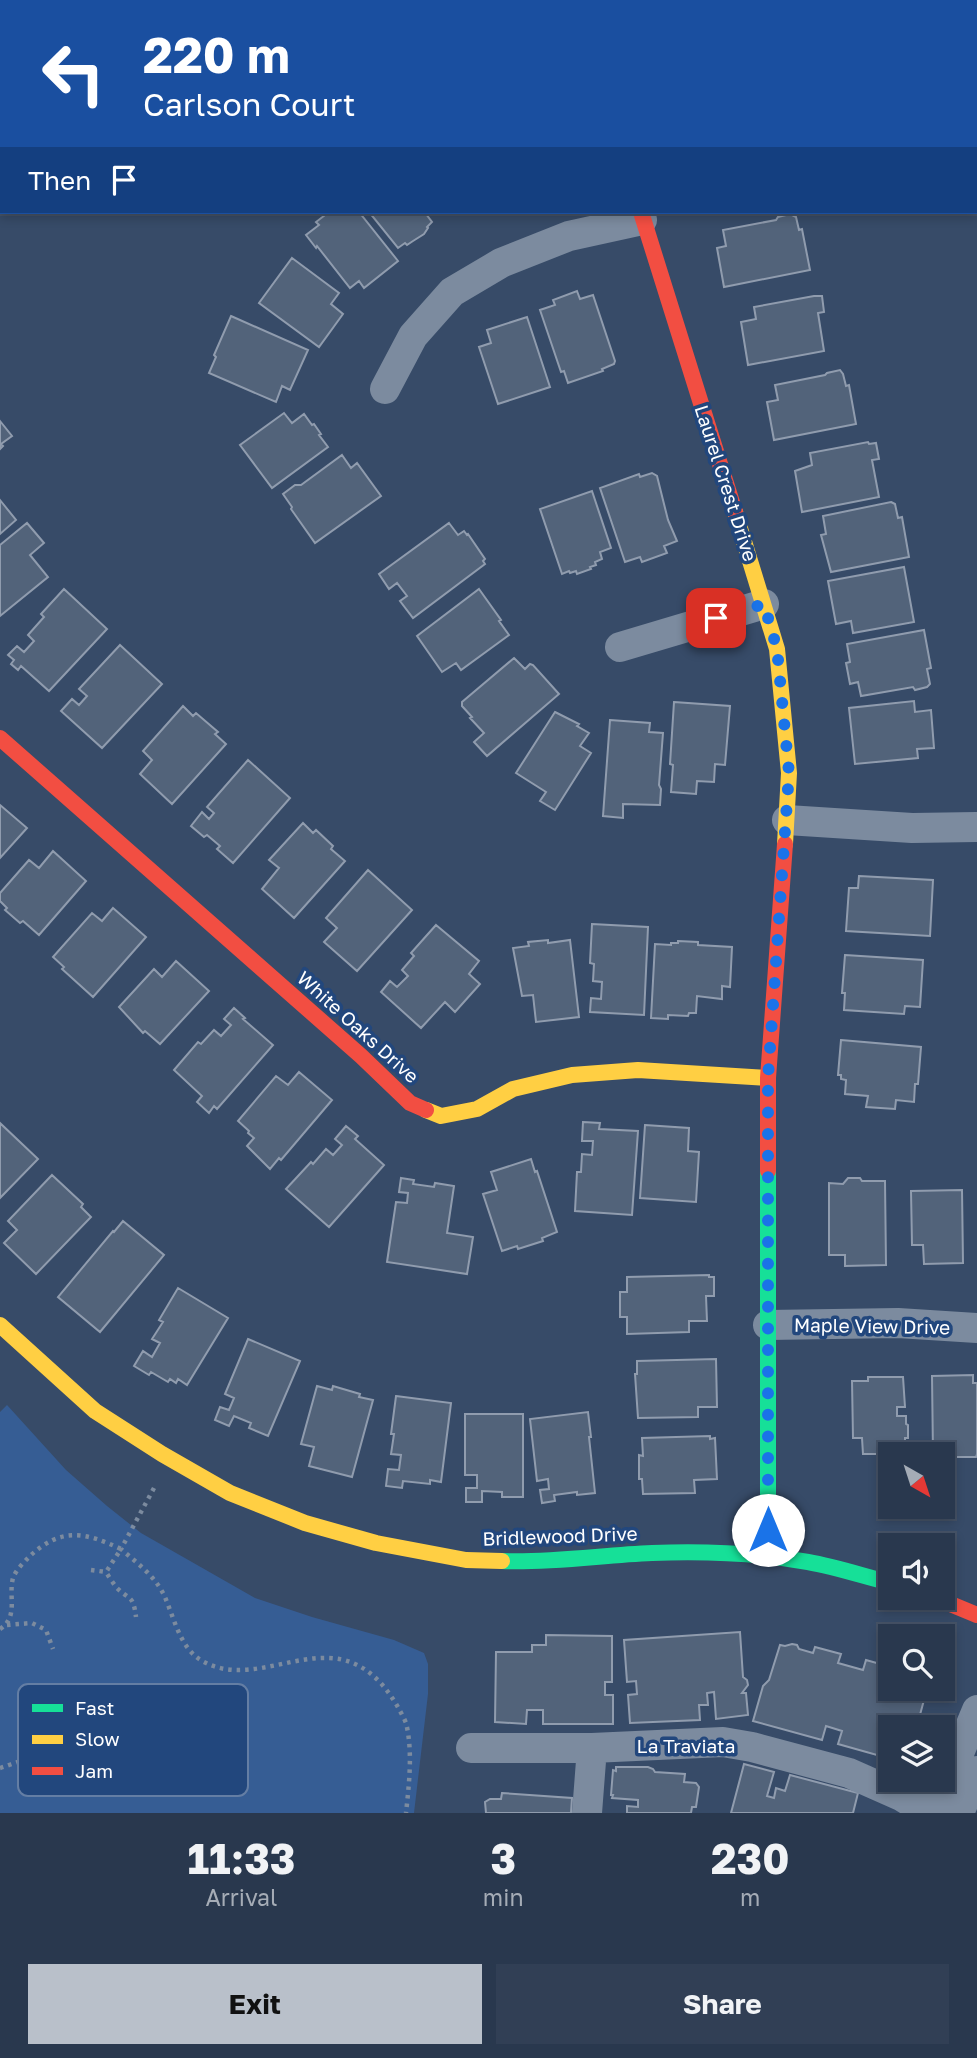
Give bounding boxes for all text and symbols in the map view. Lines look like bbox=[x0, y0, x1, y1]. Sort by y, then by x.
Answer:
text: 220 m bbox=[143, 25, 290, 84]
icon: left bbox=[28, 28, 119, 119]
text: Carlson Court bbox=[143, 85, 356, 123]
icon: arrive bbox=[105, 161, 143, 199]
text: Then bbox=[28, 165, 91, 196]
street label: Laurel Crest Drive bbox=[690, 402, 763, 564]
pin bbox=[686, 588, 746, 648]
icon: arrive bbox=[697, 599, 735, 637]
street label: White Oaks Drive bbox=[293, 966, 424, 1087]
street label: Maple View Drive bbox=[794, 1313, 950, 1338]
north arrow bbox=[878, 1442, 956, 1519]
map controls bbox=[878, 1442, 955, 1792]
position arrow bbox=[731, 1493, 805, 1567]
street label: Bridlewood Drive bbox=[482, 1521, 638, 1550]
button: sound bbox=[878, 1533, 955, 1610]
button: search bbox=[878, 1624, 955, 1701]
legend bbox=[18, 1684, 248, 1796]
text: Fast bbox=[75, 1696, 114, 1719]
button: layers bbox=[878, 1715, 955, 1792]
text: Slow bbox=[75, 1727, 120, 1750]
street label: La Traviata bbox=[637, 1734, 735, 1757]
text: Jam bbox=[75, 1759, 113, 1782]
text: 11:33 bbox=[187, 1833, 295, 1883]
text: 3 bbox=[490, 1833, 516, 1883]
text: 230 bbox=[711, 1833, 790, 1883]
text: Arrival bbox=[205, 1883, 277, 1911]
text: min bbox=[483, 1883, 524, 1911]
text: m bbox=[740, 1883, 760, 1911]
button: Exit bbox=[28, 1964, 482, 2044]
button: Share bbox=[496, 1964, 949, 2044]

